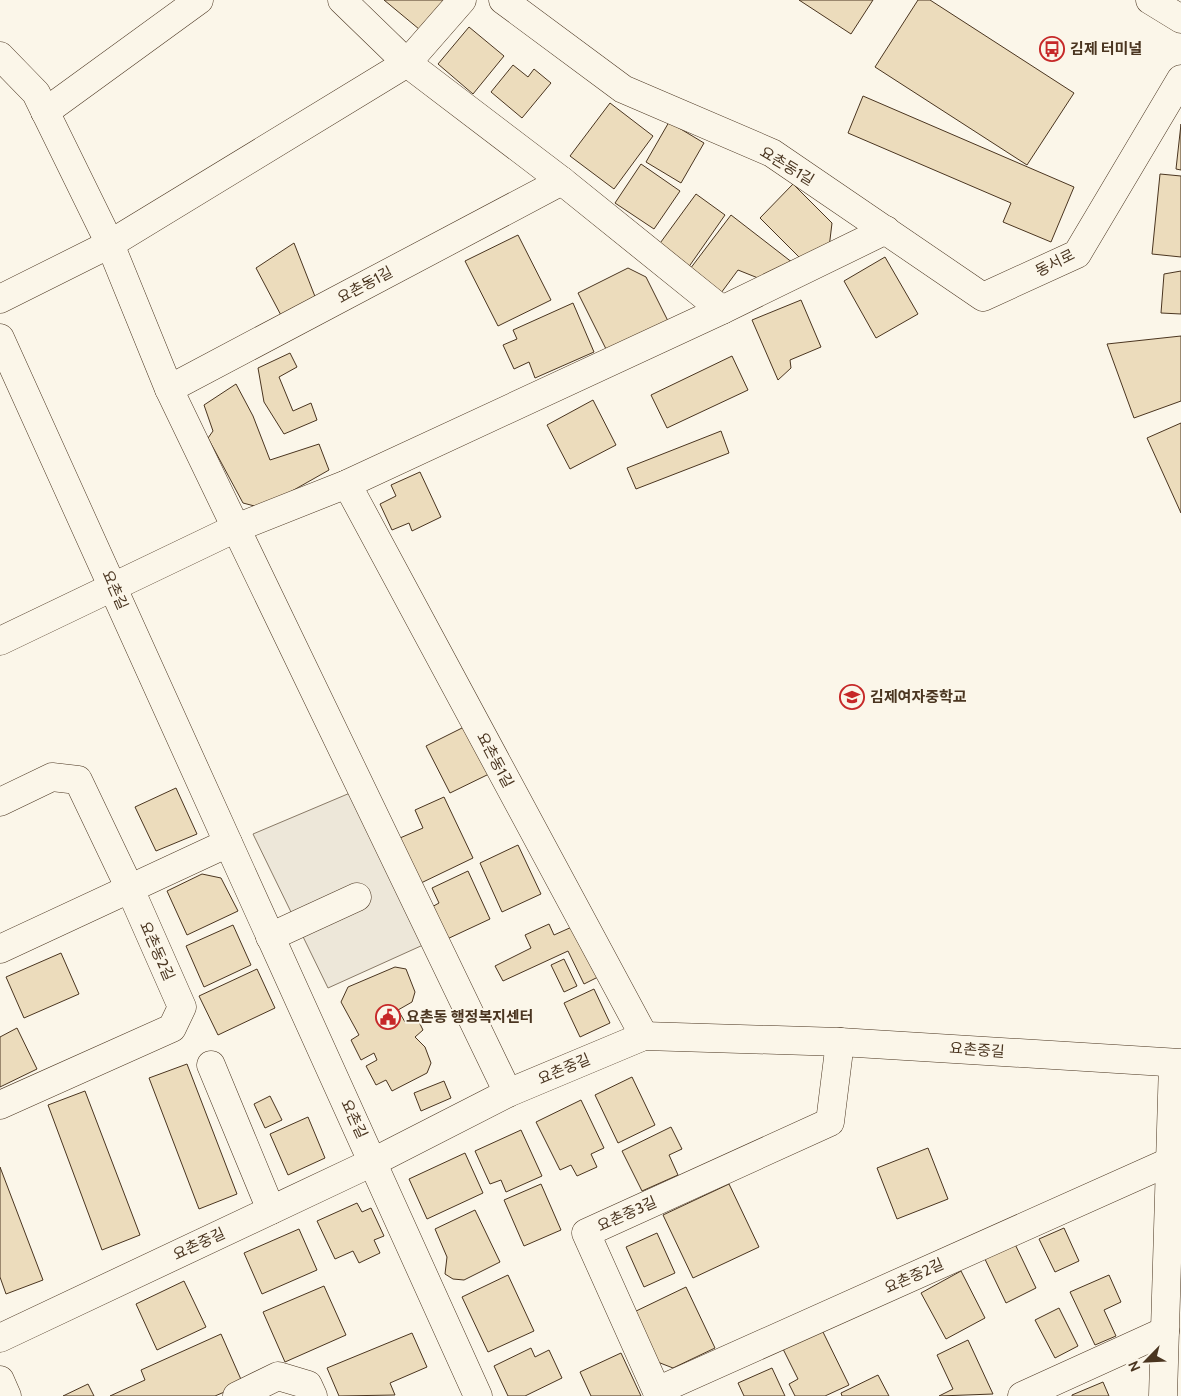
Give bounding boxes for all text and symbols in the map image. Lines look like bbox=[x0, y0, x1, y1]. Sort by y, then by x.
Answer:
bus stop icon: 김제 터미널 bbox=[1039, 36, 1065, 62]
place label: 김제 터미널 bbox=[1070, 40, 1142, 58]
street label: 요촌동1길 bbox=[757, 143, 817, 189]
street label: 동서로 bbox=[1032, 246, 1078, 280]
street label: 요촌동1길 bbox=[334, 263, 396, 307]
street label: 요촌길 bbox=[98, 567, 132, 613]
school or university icon: 김제여자중학교 bbox=[839, 684, 865, 710]
place label: 김제여자중학교 bbox=[870, 688, 967, 706]
street label: 요촌동1길 bbox=[473, 729, 517, 791]
street label: 요촌동2길 bbox=[136, 919, 178, 983]
public building icon: 요촌동 행정복지센터 bbox=[375, 1004, 401, 1030]
place label: 요촌동 행정복지센터 bbox=[406, 1008, 534, 1026]
street label: 요촌중길 bbox=[949, 1039, 1005, 1061]
street label: 요촌중길 bbox=[535, 1050, 593, 1088]
street label: 요촌길 bbox=[337, 1096, 371, 1142]
street label: 요촌중3길 bbox=[594, 1193, 660, 1235]
street label: 요촌중길 bbox=[170, 1224, 228, 1264]
street label: 요촌중2길 bbox=[882, 1255, 946, 1297]
north arrow bbox=[1121, 1336, 1171, 1386]
text: N bbox=[1124, 1358, 1144, 1374]

